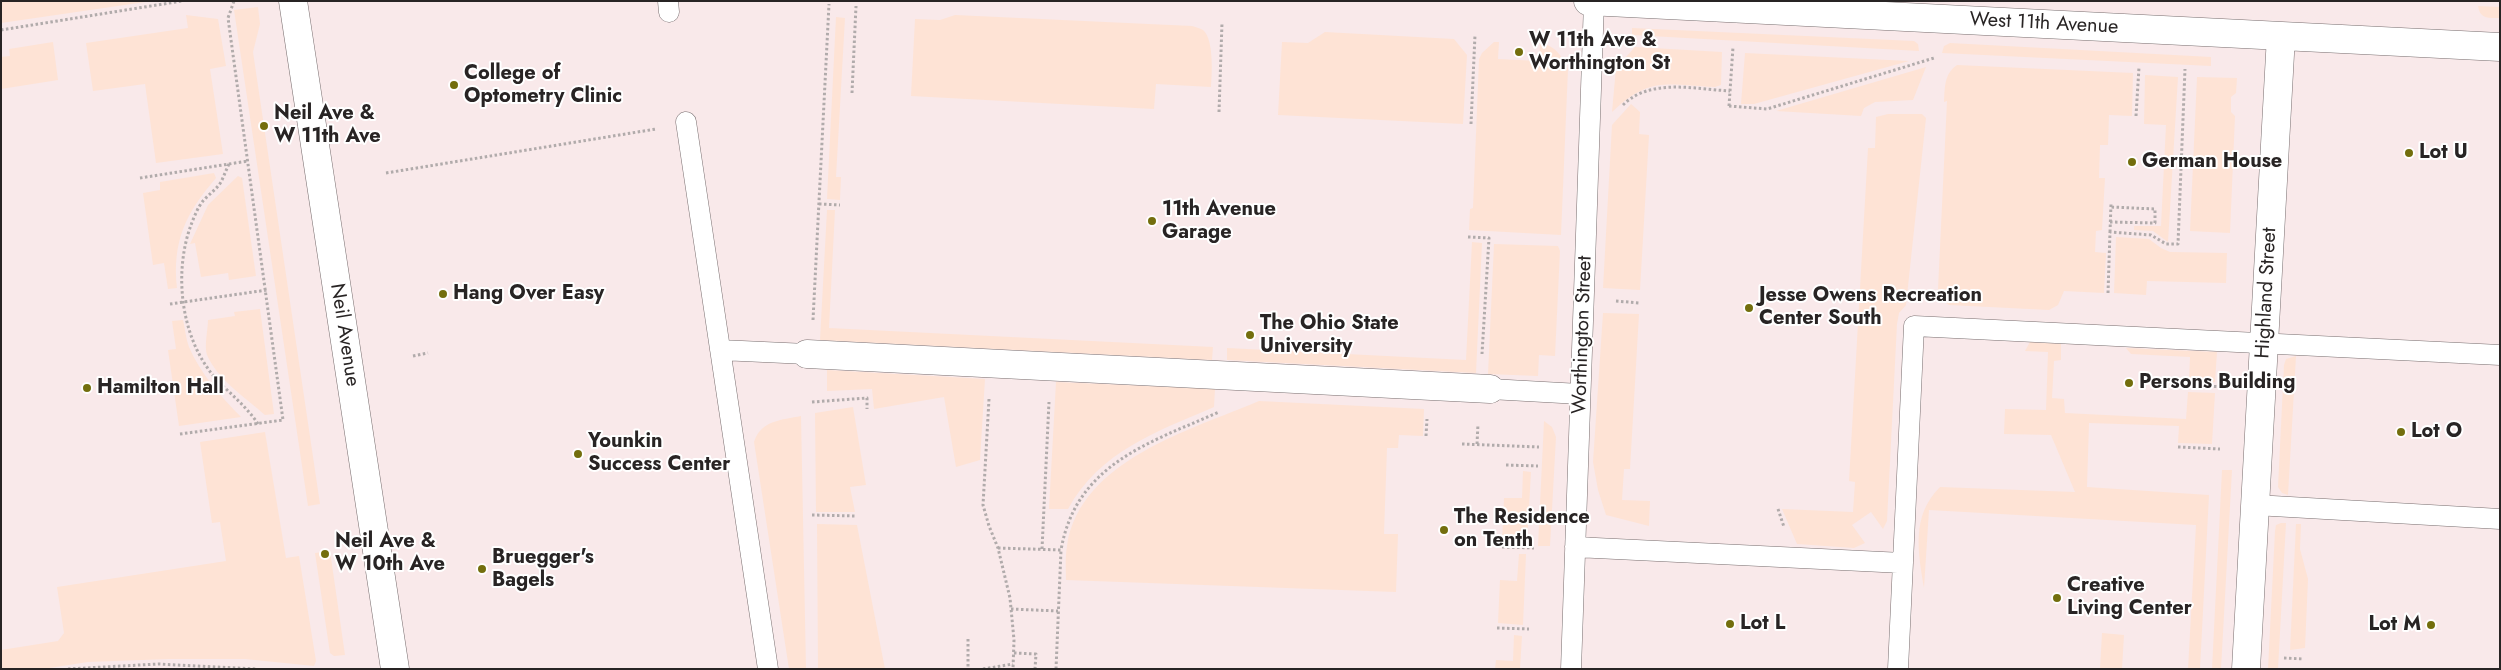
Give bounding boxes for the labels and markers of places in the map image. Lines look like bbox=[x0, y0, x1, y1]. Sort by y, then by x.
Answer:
place label: W 11th Ave & Worthington St bbox=[1529, 29, 1670, 76]
marker: W 11th Ave & Worthington St bbox=[1513, 46, 1525, 58]
place label: College of Optometry Clinic bbox=[464, 62, 622, 109]
marker: College of Optometry Clinic bbox=[448, 79, 460, 91]
place label: Neil Ave & W 11th Ave bbox=[274, 102, 381, 149]
marker: Neil Ave & W 11th Ave bbox=[258, 120, 270, 132]
place label: Lot U bbox=[2419, 141, 2468, 165]
marker: Lot U bbox=[2403, 147, 2415, 159]
place label: German House bbox=[2142, 150, 2282, 174]
marker: German House bbox=[2126, 156, 2138, 168]
place label: 11th Avenue Garage bbox=[1162, 198, 1276, 245]
marker: 11th Avenue Garage bbox=[1146, 215, 1158, 227]
place label: Hang Over Easy bbox=[453, 282, 604, 306]
place label: Jesse Owens Recreation Center South bbox=[1759, 284, 1982, 331]
marker: Hang Over Easy bbox=[437, 288, 449, 300]
marker: Jesse Owens Recreation Center South bbox=[1743, 302, 1755, 314]
place label: The Ohio State University bbox=[1260, 312, 1399, 359]
marker: The Ohio State University bbox=[1244, 329, 1256, 341]
place label: Persons Building bbox=[2139, 371, 2295, 395]
place label: Hamilton Hall bbox=[97, 376, 224, 400]
marker: Persons Building bbox=[2123, 377, 2135, 389]
marker: Hamilton Hall bbox=[81, 382, 93, 394]
place label: Lot O bbox=[2411, 420, 2462, 444]
marker: Lot O bbox=[2395, 426, 2407, 438]
place label: Younkin Success Center bbox=[588, 430, 730, 477]
marker: Younkin Success Center bbox=[572, 448, 584, 460]
place label: The Residence on Tenth bbox=[1454, 506, 1590, 553]
marker: The Residence on Tenth bbox=[1438, 524, 1450, 536]
place label: Neil Ave & W 10th Ave bbox=[335, 530, 445, 577]
place label: Bruegger's Bagels bbox=[492, 546, 594, 593]
marker: Neil Ave & W 10th Ave bbox=[319, 548, 331, 560]
marker: Bruegger's Bagels bbox=[476, 563, 488, 575]
place label: Creative Living Center bbox=[2067, 574, 2192, 621]
marker: Creative Living Center bbox=[2051, 592, 2063, 604]
place label: Lot L bbox=[1740, 612, 1785, 636]
place label: Lot M bbox=[2368, 613, 2421, 637]
marker: Lot L bbox=[1724, 618, 1736, 630]
marker: Lot M bbox=[2425, 619, 2437, 631]

